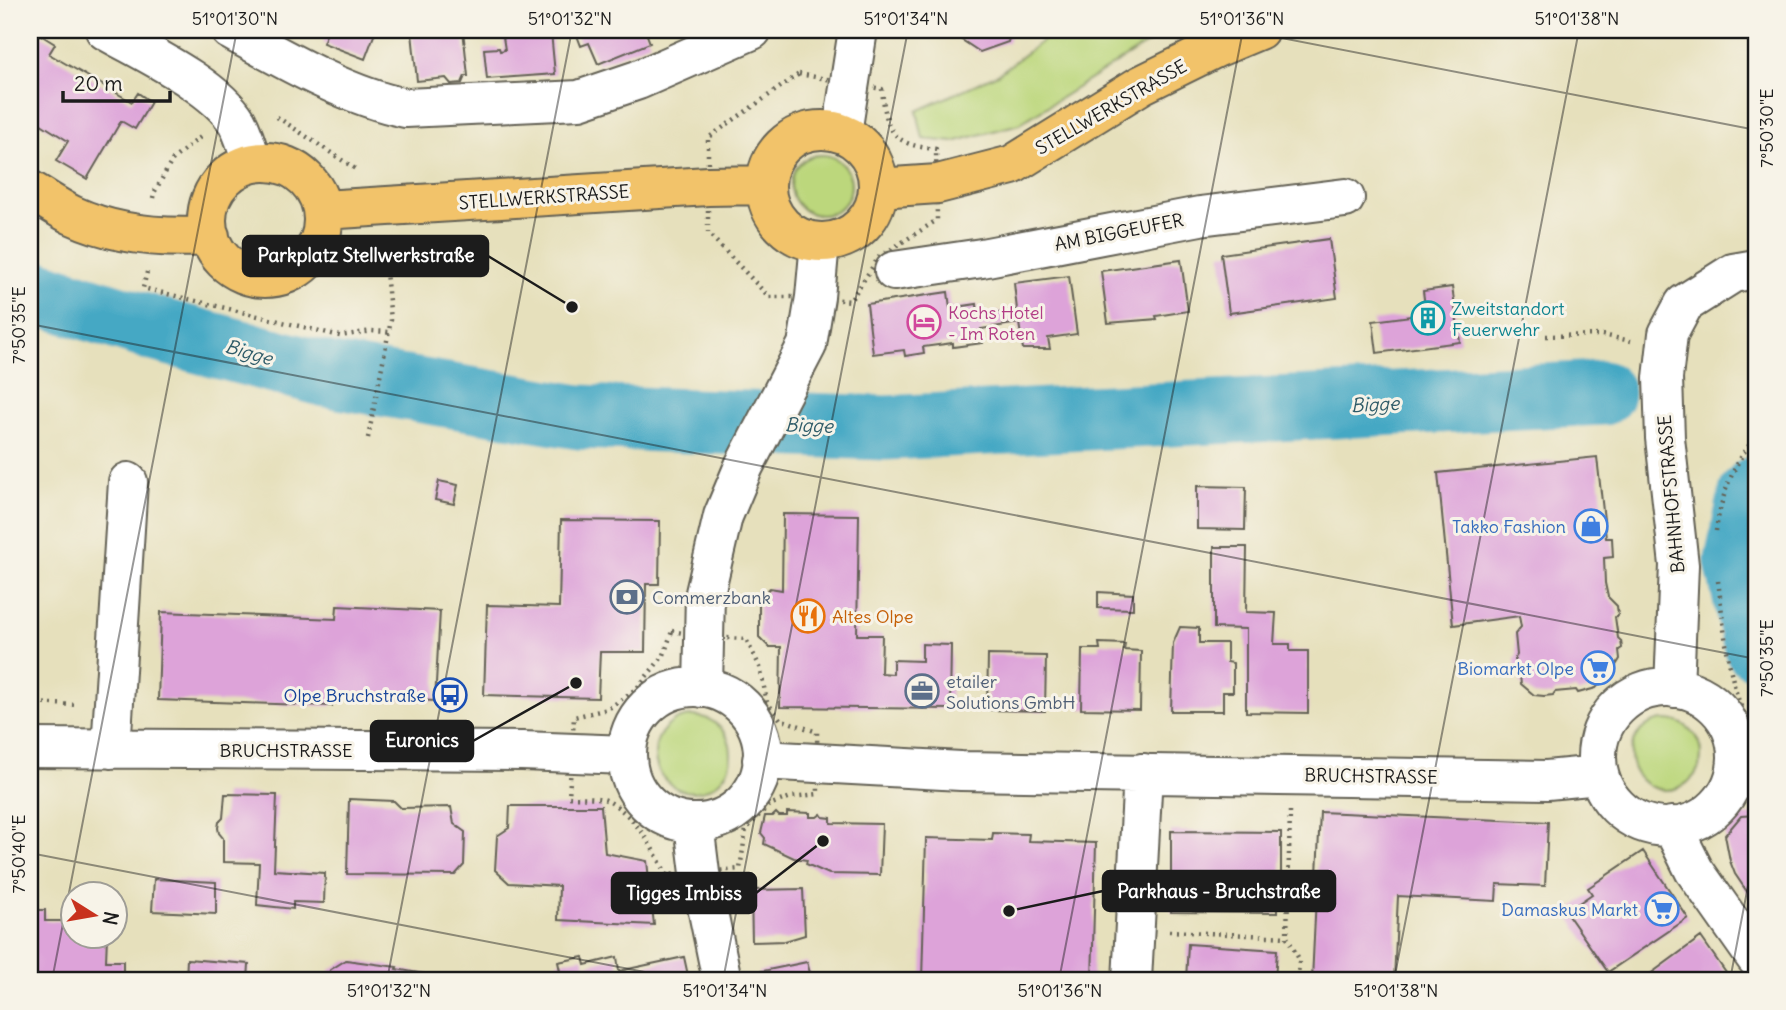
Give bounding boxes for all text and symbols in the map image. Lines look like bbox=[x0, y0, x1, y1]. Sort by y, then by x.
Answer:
text: 51°01'30"N bbox=[192, 7, 278, 30]
text: 51°01'32"N bbox=[528, 7, 612, 30]
text: 51°01'34"N bbox=[863, 7, 949, 30]
text: 51°01'36"N bbox=[1199, 7, 1285, 30]
text: 51°01'38"N bbox=[1534, 7, 1620, 30]
street label: STELLWERKSTRASSE bbox=[1031, 54, 1191, 160]
scale bar bbox=[63, 60, 170, 104]
text: 20 m bbox=[74, 70, 123, 97]
text: 7°50'30"E bbox=[1755, 88, 1778, 168]
street label: STELLWERKSTRASSE bbox=[458, 180, 630, 214]
street label: AM BIGGEUFER bbox=[1053, 208, 1185, 256]
callout: Parkplatz Stellwerkstraße bbox=[243, 236, 488, 276]
text: Parkplatz Stellwerkstraße bbox=[257, 243, 475, 267]
text: 7°50'35"E bbox=[7, 286, 30, 364]
place label: Zweitstandort Feuerwehr bbox=[1452, 297, 1565, 341]
building icon: Zweitstandort Feuerwehr bbox=[1409, 299, 1447, 337]
place label: Kochs Hotel - Im Roten bbox=[948, 301, 1044, 345]
hotel icon: Kochs Hotel - Im Roten bbox=[905, 303, 943, 341]
water label: Bigge bbox=[223, 334, 277, 371]
water label: Bigge bbox=[1350, 391, 1401, 417]
water label: Bigge bbox=[785, 412, 835, 438]
street label: BAHNHOFSTRASSE bbox=[1653, 414, 1689, 574]
shop icon: Takko Fashion bbox=[1572, 507, 1610, 545]
place label: Takko Fashion bbox=[1452, 515, 1566, 538]
bank icon: Commerzbank bbox=[608, 578, 646, 616]
place label: Commerzbank bbox=[652, 586, 771, 609]
restaurant icon: Altes Olpe bbox=[789, 597, 827, 635]
place label: Altes Olpe bbox=[832, 605, 914, 628]
text: 7°50'35"E bbox=[1755, 619, 1778, 697]
supermarket icon: Biomarkt Olpe bbox=[1579, 649, 1617, 687]
place label: Biomarkt Olpe bbox=[1457, 657, 1574, 680]
place label: etailer Solutions GmbH bbox=[946, 670, 1075, 714]
office icon: etailer Solutions GmbH bbox=[903, 672, 941, 710]
bus stop icon: Olpe Bruchstraße bbox=[431, 676, 469, 714]
place label: Olpe Bruchstraße bbox=[284, 684, 426, 707]
callout: Euronics bbox=[371, 721, 473, 761]
text: Euronics bbox=[385, 728, 459, 752]
street label: BRUCHSTRASSE bbox=[219, 739, 353, 762]
street label: BRUCHSTRASSE bbox=[1304, 763, 1438, 789]
text: 7°50'40"E bbox=[7, 815, 30, 893]
callout: Parkhaus - Bruchstraße bbox=[1103, 871, 1335, 911]
callout: Tigges Imbiss bbox=[612, 873, 756, 913]
text: Parkhaus - Bruchstraße bbox=[1117, 879, 1321, 903]
north arrow bbox=[60, 880, 130, 950]
text: Tigges Imbiss bbox=[626, 881, 742, 905]
supermarket icon: Damaskus Markt bbox=[1643, 890, 1681, 928]
place label: Damaskus Markt bbox=[1501, 898, 1638, 921]
text: N bbox=[98, 910, 124, 927]
text: 51°01'32"N bbox=[347, 979, 431, 1002]
text: 51°01'34"N bbox=[682, 979, 768, 1002]
text: 51°01'36"N bbox=[1017, 979, 1103, 1002]
text: 51°01'38"N bbox=[1353, 979, 1439, 1002]

